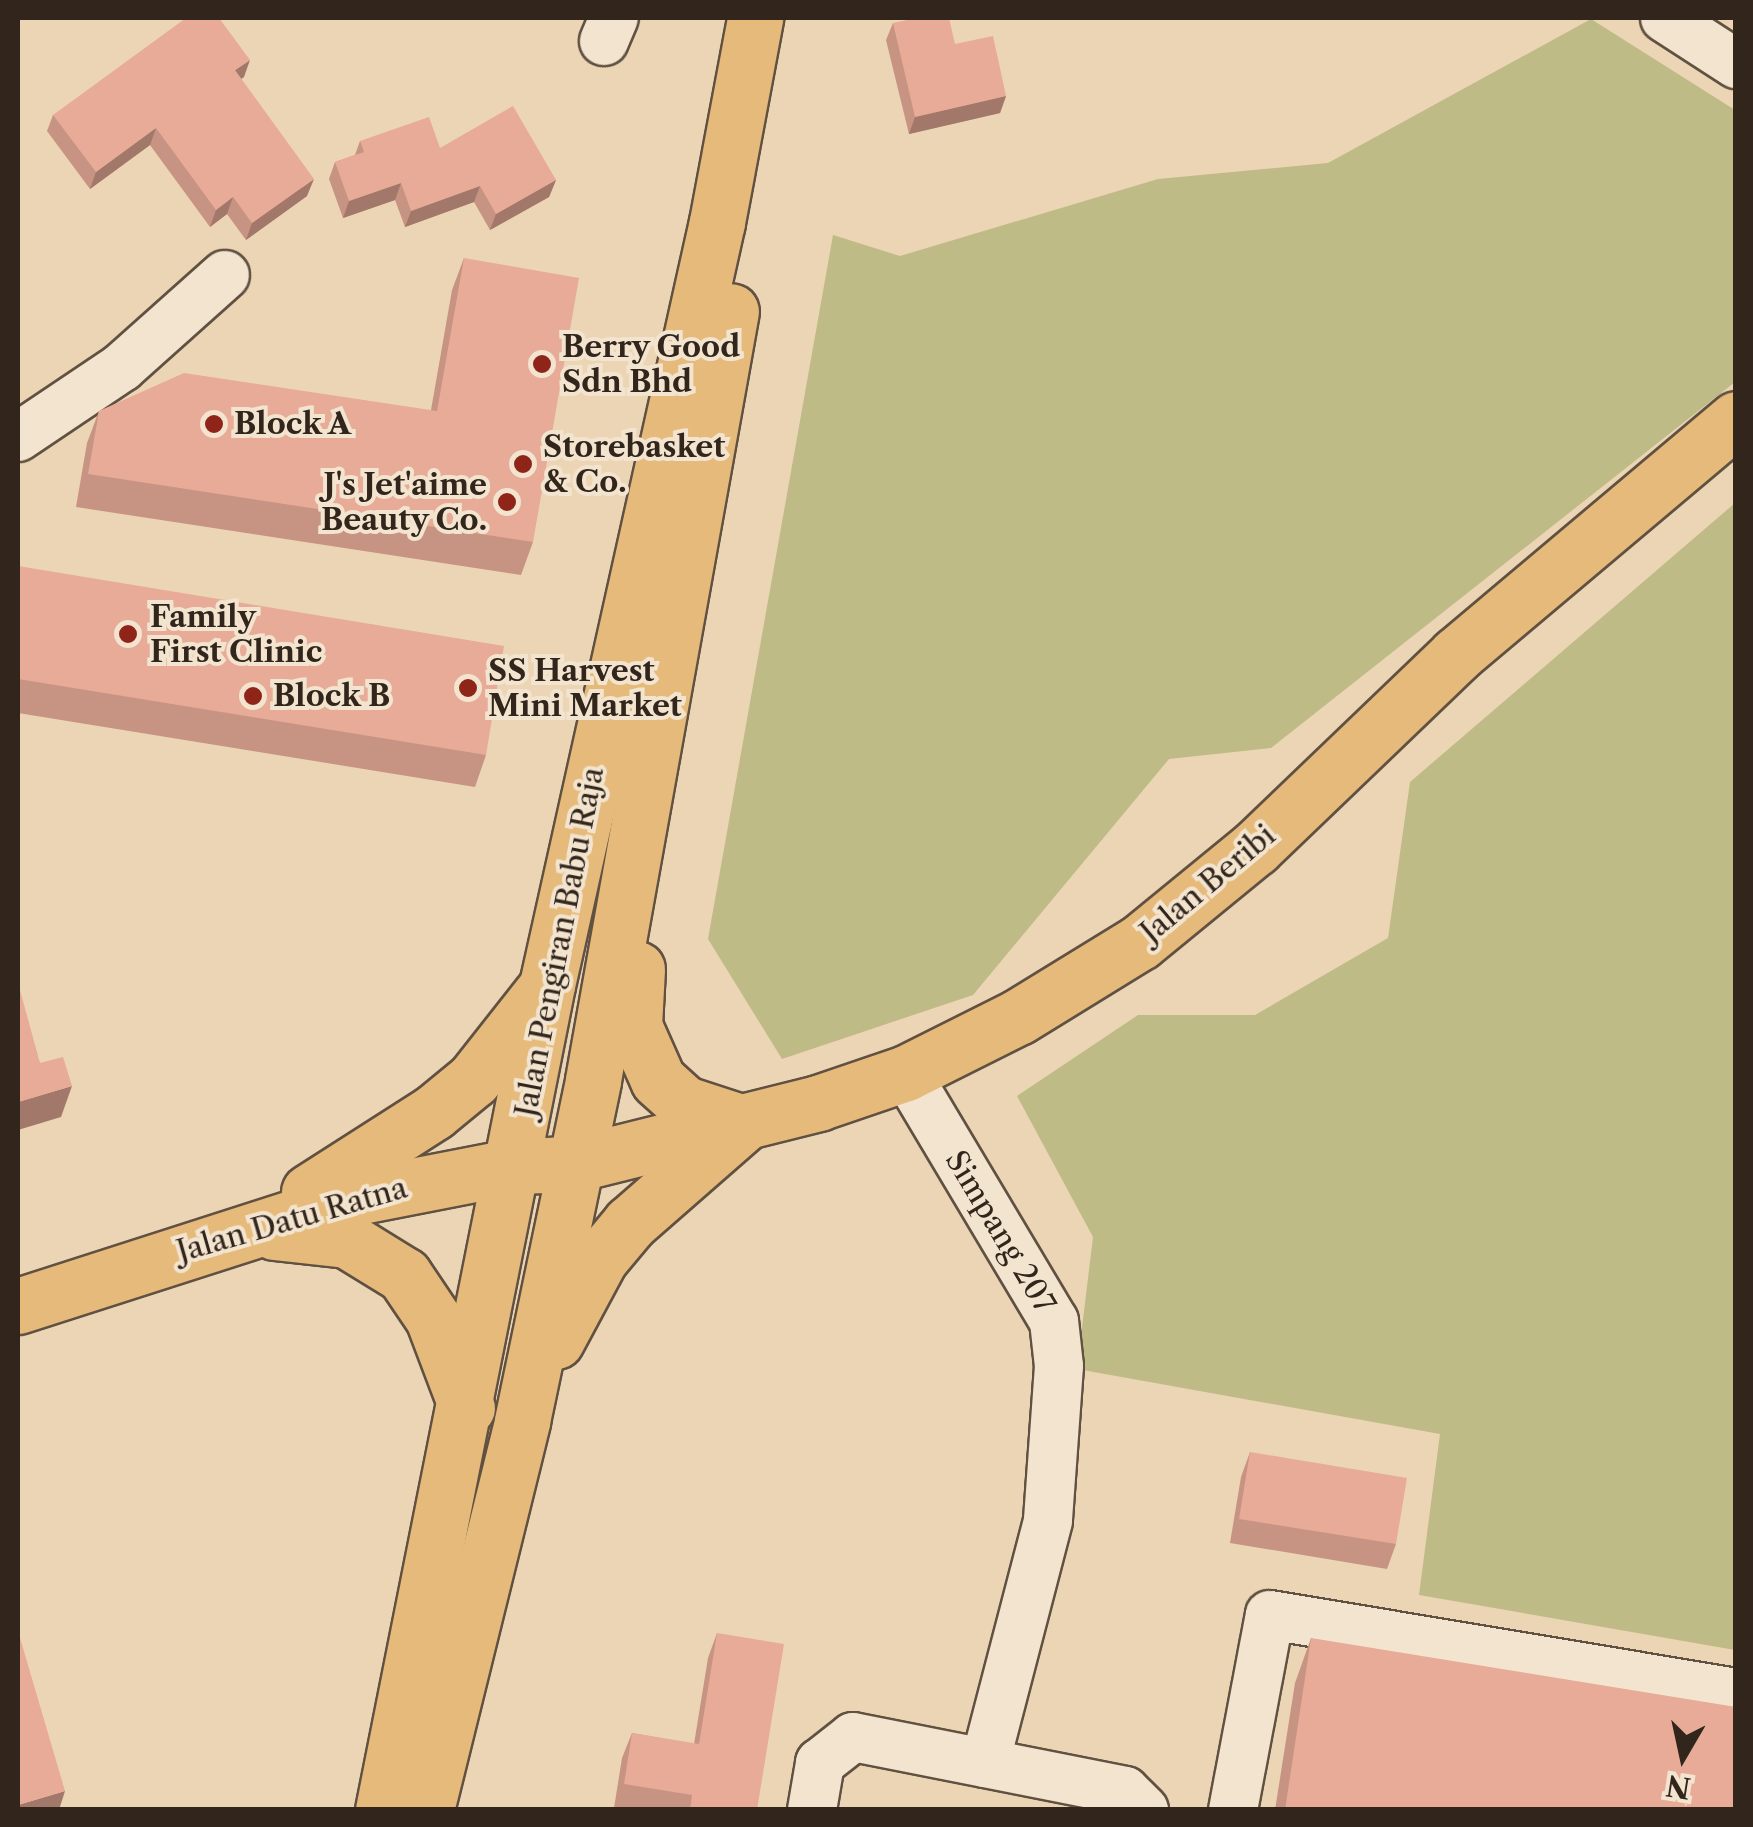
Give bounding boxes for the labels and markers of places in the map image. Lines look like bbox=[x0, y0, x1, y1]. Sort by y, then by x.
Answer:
place label: Berry Good Sdn Bhd bbox=[562, 329, 741, 400]
marker: Berry Good Sdn Bhd bbox=[531, 353, 553, 375]
place label: Block A bbox=[234, 406, 353, 442]
marker: Block A bbox=[203, 413, 225, 435]
place label: Storebasket & Co. bbox=[543, 429, 725, 500]
marker: Storebasket & Co. bbox=[512, 453, 534, 475]
place label: J's Jet'aime Beauty Co. bbox=[320, 467, 487, 538]
marker: J's Jet'aime Beauty Co. bbox=[496, 491, 518, 513]
place label: Family First Clinic bbox=[150, 599, 322, 670]
marker: Family First Clinic bbox=[115, 621, 141, 647]
place label: SS Harvest Mini Market bbox=[488, 653, 682, 724]
marker: SS Harvest Mini Market bbox=[457, 677, 479, 699]
place label: Block B bbox=[273, 678, 391, 714]
marker: Block B bbox=[242, 685, 264, 707]

